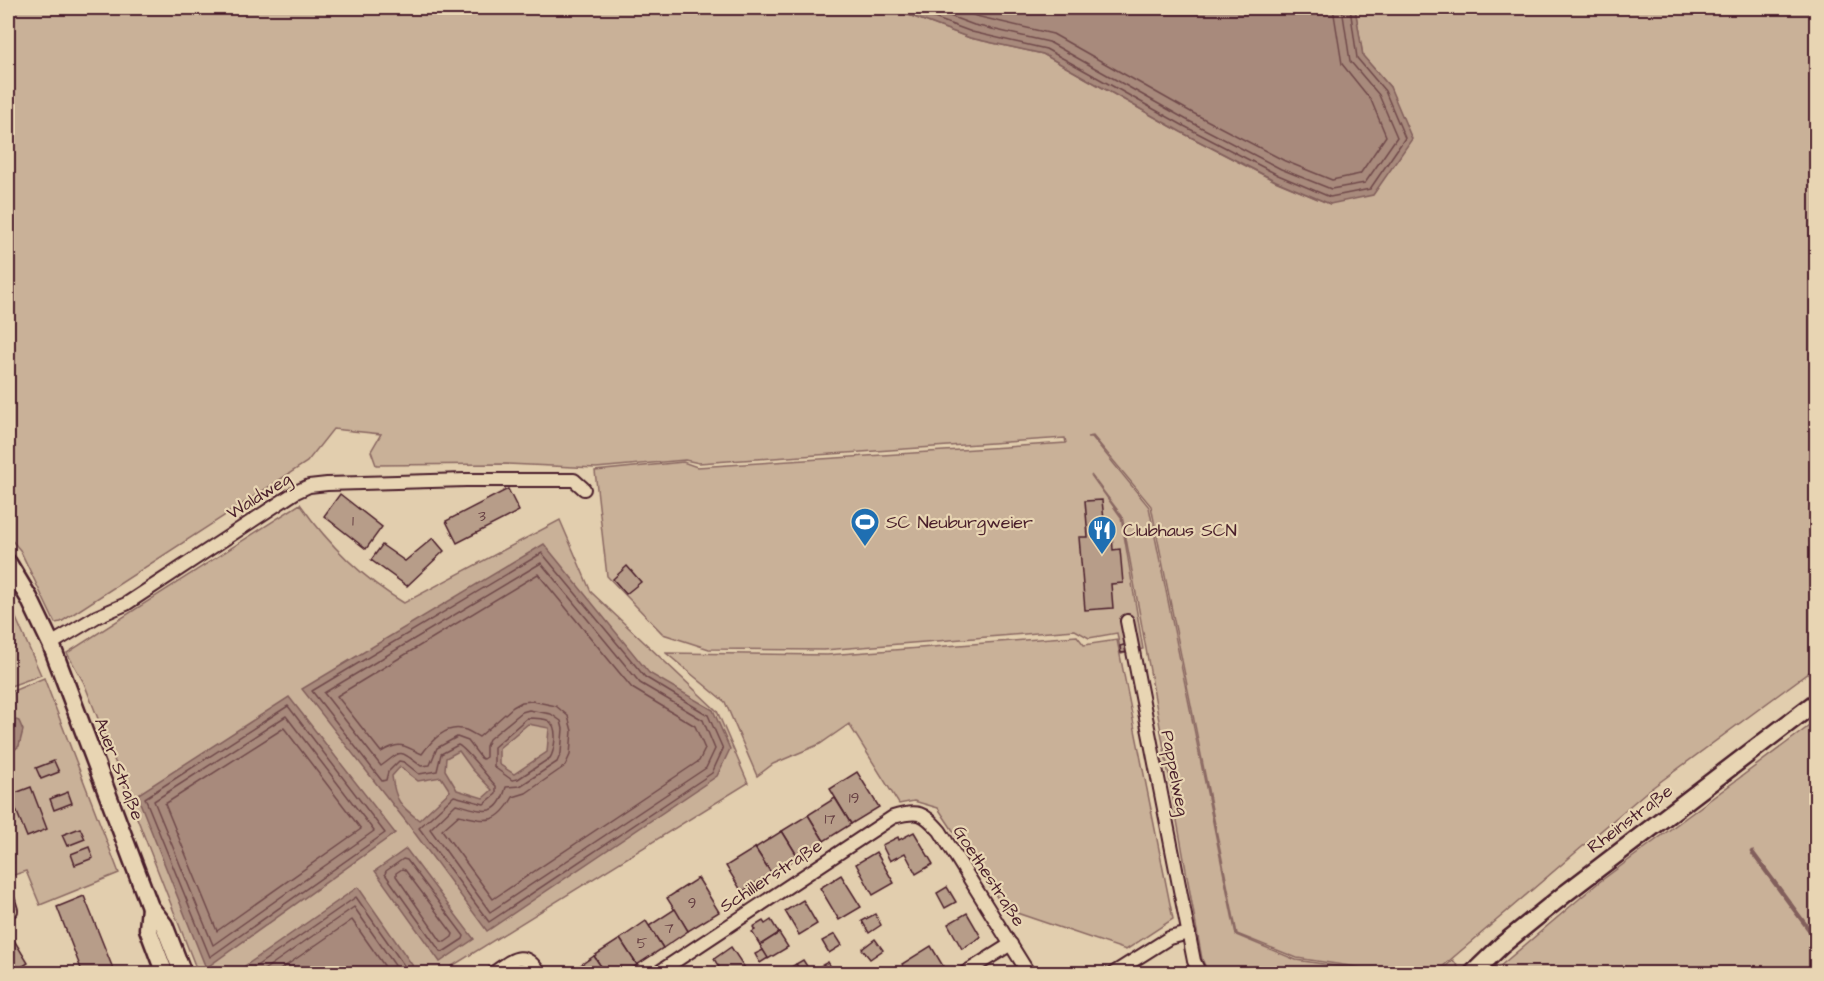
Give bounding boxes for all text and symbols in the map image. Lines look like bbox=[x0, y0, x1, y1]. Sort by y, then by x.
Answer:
street label: Waldweg bbox=[222, 466, 297, 526]
house number: 3 bbox=[478, 506, 486, 527]
sports icon: SC Neuburgweier bbox=[849, 506, 881, 548]
place label: SC Neuburgweier bbox=[886, 510, 1033, 536]
house number: 1 bbox=[352, 511, 354, 532]
restaurant icon: Clubhaus SCN bbox=[1086, 514, 1118, 556]
place label: Clubhaus SCN bbox=[1123, 518, 1237, 543]
street label: Auer Straße bbox=[88, 714, 150, 824]
street label: Pappelweg bbox=[1153, 728, 1196, 818]
street label: Rheinstraße bbox=[1582, 778, 1678, 859]
house number: 19 bbox=[849, 788, 859, 809]
house number: 17 bbox=[824, 809, 836, 830]
street label: Goethestraße bbox=[947, 820, 1031, 932]
street label: Schillerstraße bbox=[715, 833, 827, 919]
house number: 9 bbox=[688, 893, 696, 914]
house number: 7 bbox=[664, 918, 674, 939]
house number: 5 bbox=[637, 933, 648, 954]

